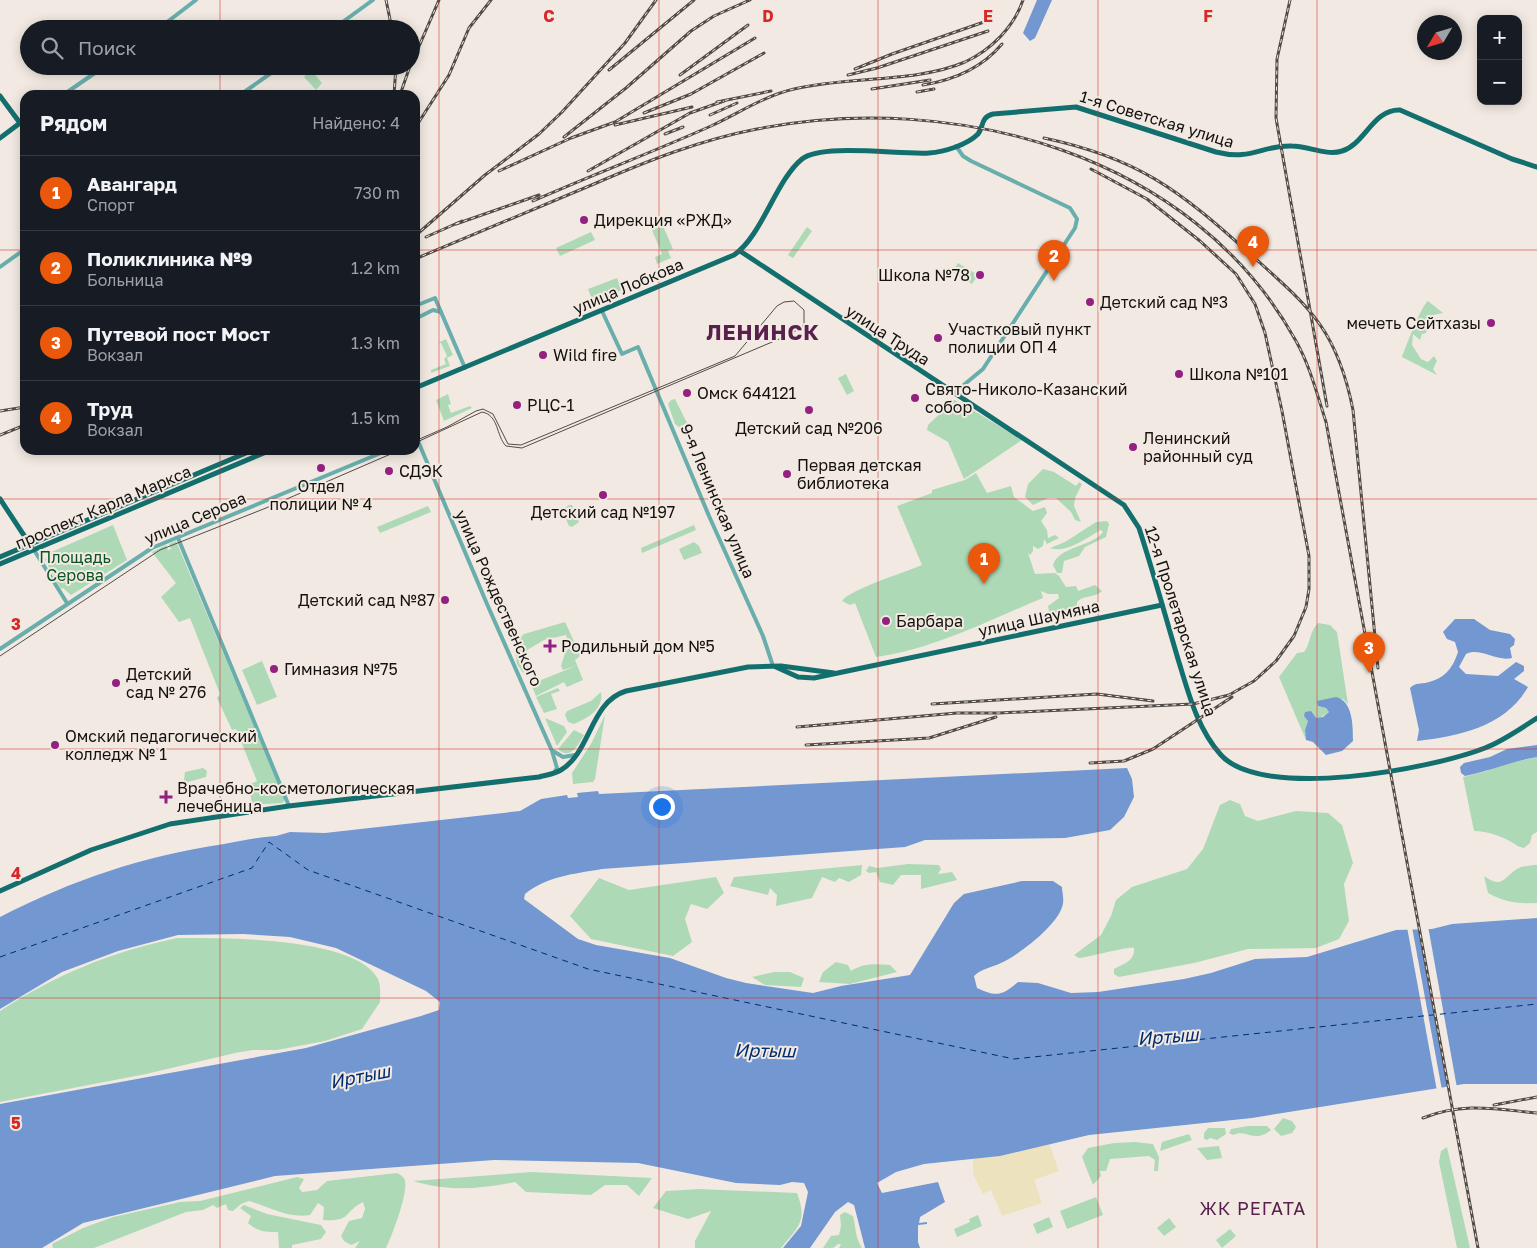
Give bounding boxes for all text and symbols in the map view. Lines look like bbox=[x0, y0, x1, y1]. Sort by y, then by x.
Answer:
text: C bbox=[543, 6, 555, 26]
text: D bbox=[762, 6, 774, 26]
text: E bbox=[983, 6, 993, 26]
text: F bbox=[1203, 6, 1213, 26]
north arrow bbox=[1417, 15, 1462, 60]
map controls bbox=[1477, 15, 1522, 105]
button: + bbox=[1477, 15, 1522, 60]
search box bbox=[20, 20, 420, 75]
icon: search bbox=[38, 34, 66, 62]
text: Поиск bbox=[78, 36, 137, 59]
button: − bbox=[1477, 60, 1522, 105]
street label: 1-я Советская улица bbox=[1078, 86, 1236, 152]
text: Рядом bbox=[40, 110, 107, 136]
text: Найдено: 4 bbox=[312, 113, 400, 133]
text: Авангард bbox=[87, 172, 177, 195]
text: 1 bbox=[52, 183, 60, 203]
text: 730 m bbox=[354, 183, 400, 203]
text: Спорт bbox=[87, 195, 135, 215]
place label: Дирекция «РЖД» bbox=[594, 210, 732, 230]
marker: Дирекция «РЖД» bbox=[578, 214, 590, 226]
pin: 4 bbox=[1237, 226, 1269, 267]
pin: 2 bbox=[1038, 240, 1070, 281]
text: Поликлиника №9 bbox=[87, 247, 253, 270]
street label: улица Лобкова bbox=[570, 254, 686, 318]
text: 2 bbox=[51, 258, 61, 278]
text: 1.2 km bbox=[351, 258, 400, 278]
place label: Школа №78 bbox=[878, 265, 970, 285]
marker: Школа №78 bbox=[974, 269, 986, 281]
text: Больница bbox=[87, 270, 163, 290]
place label: Детский сад №3 bbox=[1100, 292, 1228, 312]
marker: Детский сад №3 bbox=[1084, 296, 1096, 308]
street label: улица Труда bbox=[842, 300, 934, 370]
place label: мечеть Сейтхазы bbox=[1346, 313, 1481, 333]
marker: мечеть Сейтхазы bbox=[1485, 317, 1497, 329]
district label: ЛЕНИНСК bbox=[706, 319, 820, 345]
place label: Участковый пункт полиции ОП 4 bbox=[948, 319, 1091, 357]
text: Путевой пост Мост bbox=[87, 322, 270, 345]
marker: Участковый пункт полиции ОП 4 bbox=[932, 332, 944, 344]
text: 3 bbox=[51, 333, 61, 353]
text: 1.3 km bbox=[351, 333, 400, 353]
text: Вокзал bbox=[87, 345, 143, 365]
place label: Wild fire bbox=[553, 345, 617, 365]
marker: Wild fire bbox=[537, 349, 549, 361]
place label: Школа №101 bbox=[1189, 364, 1288, 384]
marker: Школа №101 bbox=[1173, 368, 1185, 380]
place label: Свято-Николо-Казанский собор bbox=[925, 379, 1127, 417]
place label: Омск 644121 bbox=[697, 383, 797, 403]
marker: Омск 644121 bbox=[681, 387, 693, 399]
marker: Свято-Николо-Казанский собор bbox=[909, 392, 921, 404]
place label: РЦС-1 bbox=[527, 395, 575, 415]
text: Труд bbox=[87, 397, 133, 420]
marker: РЦС-1 bbox=[511, 399, 523, 411]
marker: Детский сад №206 bbox=[803, 404, 815, 416]
text: 4 bbox=[51, 408, 61, 428]
text: 1.5 km bbox=[351, 408, 400, 428]
place label: Детский сад №206 bbox=[735, 418, 883, 438]
text: Вокзал bbox=[87, 420, 143, 440]
street label: 9-я Ленинская улица bbox=[676, 421, 760, 581]
place label: Ленинский районный суд bbox=[1143, 428, 1253, 466]
marker: Ленинский районный суд bbox=[1127, 441, 1139, 453]
place label: Первая детская библиотека bbox=[797, 455, 922, 493]
street label: проспект Карла Маркса bbox=[12, 461, 194, 553]
place label: СДЭК bbox=[399, 461, 443, 481]
marker: Отдел полиции № 4 bbox=[315, 462, 327, 474]
marker: СДЭК bbox=[383, 465, 395, 477]
marker: Первая детская библиотека bbox=[781, 468, 793, 480]
place label: Отдел полиции № 4 bbox=[270, 476, 372, 514]
street label: улица Серова bbox=[141, 488, 249, 548]
marker: Детский сад №197 bbox=[597, 489, 609, 501]
place label: Детский сад №197 bbox=[531, 502, 675, 522]
street label: улица Рождественского bbox=[451, 507, 547, 689]
street label: 12-я Пролетарская улица bbox=[1141, 523, 1221, 719]
pin: 1 bbox=[968, 543, 1000, 584]
park label: Площадь Серова bbox=[39, 547, 111, 585]
place label: Детский сад №87 bbox=[298, 590, 435, 610]
marker: Детский сад №87 bbox=[439, 594, 451, 606]
street label: улица Шаумяна bbox=[977, 595, 1101, 641]
place label: Барбара bbox=[896, 611, 963, 631]
text: 3 bbox=[11, 614, 21, 634]
marker: Барбара bbox=[880, 615, 892, 627]
pin: 3 bbox=[1353, 632, 1385, 673]
place label: Родильный дом №5 bbox=[561, 636, 715, 656]
marker: Родильный дом №5 bbox=[543, 639, 557, 653]
place label: Гимназия №75 bbox=[284, 659, 398, 679]
marker: Гимназия №75 bbox=[268, 663, 280, 675]
place label: Детский сад № 276 bbox=[126, 664, 206, 702]
marker: Детский сад № 276 bbox=[110, 677, 122, 689]
place label: Омский педагогический колледж № 1 bbox=[65, 726, 257, 764]
marker: Омский педагогический колледж № 1 bbox=[49, 739, 61, 751]
place label: Врачебно-косметологическая лечебница bbox=[177, 778, 415, 816]
marker: Врачебно-косметологическая лечебница bbox=[159, 790, 173, 804]
your location bbox=[649, 794, 675, 820]
text: 4 bbox=[11, 863, 21, 883]
water label: Иртыш bbox=[1137, 1023, 1201, 1049]
water label: Иртыш bbox=[734, 1038, 797, 1062]
water label: Иртыш bbox=[328, 1059, 393, 1093]
text: 5 bbox=[11, 1113, 21, 1133]
district label: ЖК РЕГАТА bbox=[1200, 1197, 1306, 1219]

